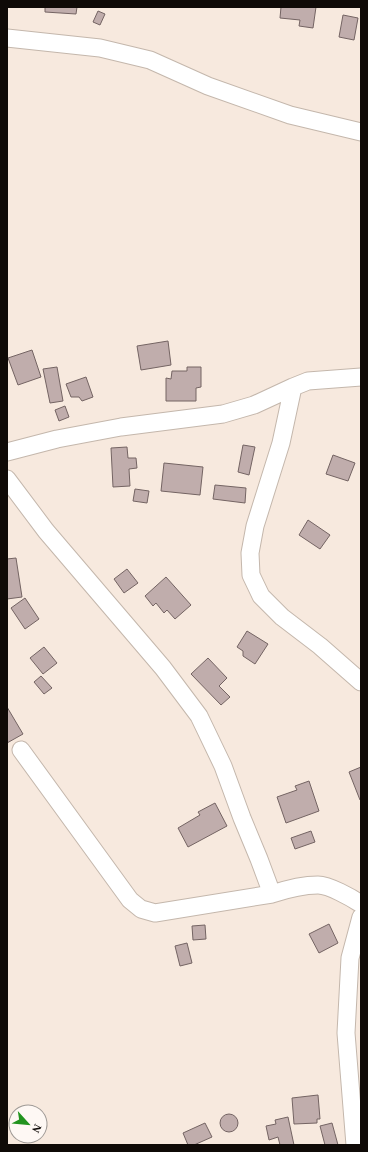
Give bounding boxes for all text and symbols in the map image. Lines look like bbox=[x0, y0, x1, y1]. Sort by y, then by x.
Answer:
north arrow bbox=[8, 1104, 48, 1144]
text: N bbox=[30, 1122, 44, 1135]

